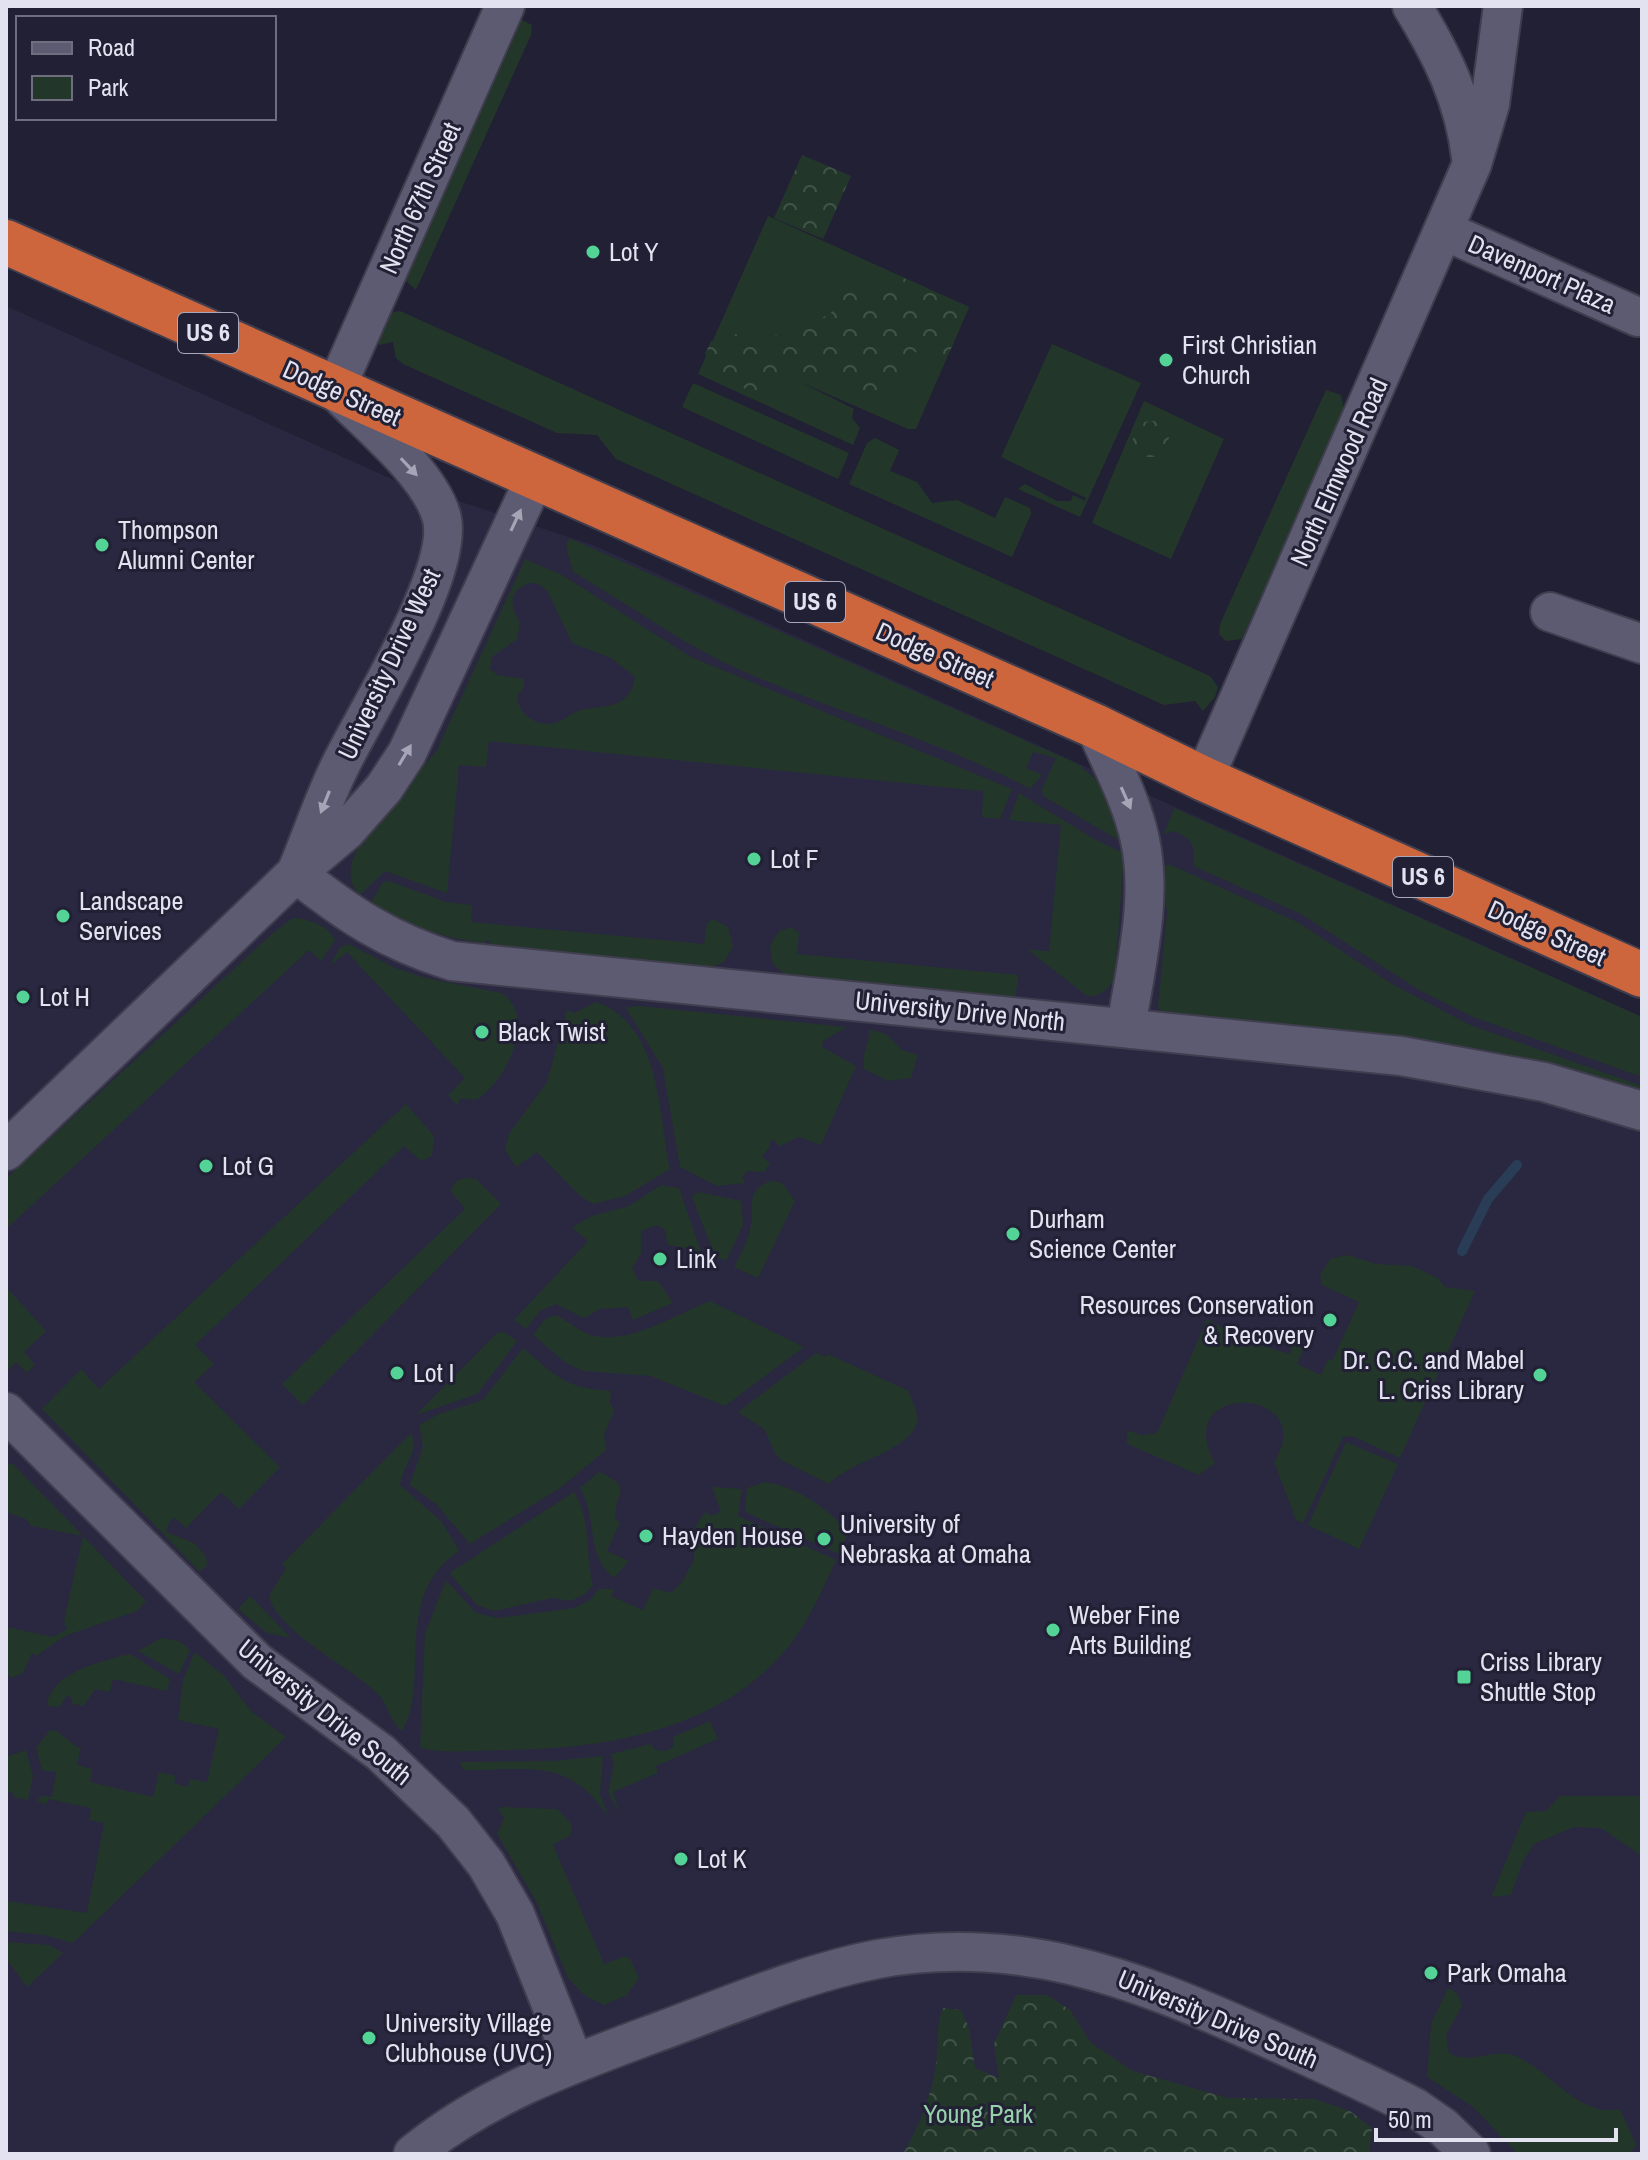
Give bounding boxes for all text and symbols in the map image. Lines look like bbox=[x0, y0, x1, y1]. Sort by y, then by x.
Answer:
legend bbox=[16, 16, 276, 120]
text: Road bbox=[88, 31, 135, 63]
text: Park bbox=[88, 71, 129, 103]
street label: North 67th Street bbox=[371, 116, 469, 279]
street label: Davenport Plaza bbox=[1463, 226, 1621, 322]
place label: Lot Y bbox=[609, 234, 659, 269]
marker: Lot Y bbox=[584, 243, 602, 261]
road number: US 6 bbox=[178, 313, 238, 353]
place label: First Christian Church bbox=[1182, 327, 1317, 392]
street label: Dodge Street bbox=[278, 351, 407, 434]
marker: First Christian Church bbox=[1157, 351, 1175, 369]
street label: North Elmwood Road bbox=[1281, 372, 1396, 571]
one-way arrow bbox=[399, 457, 417, 476]
one-way arrow bbox=[509, 508, 523, 531]
place label: Thompson Alumni Center bbox=[117, 512, 254, 577]
marker: Thompson Alumni Center bbox=[93, 536, 111, 554]
street label: University Drive West bbox=[329, 563, 448, 765]
road number: US 6 bbox=[785, 582, 845, 622]
street label: Dodge Street bbox=[871, 613, 1000, 696]
one-way arrow bbox=[398, 744, 412, 766]
one-way arrow bbox=[1120, 786, 1133, 810]
one-way arrow bbox=[319, 790, 332, 814]
place label: Lot F bbox=[770, 841, 819, 876]
marker: Lot F bbox=[745, 850, 763, 868]
road number: US 6 bbox=[1393, 857, 1453, 897]
place label: Landscape Services bbox=[79, 883, 183, 948]
street label: Dodge Street bbox=[1483, 891, 1612, 974]
marker: Landscape Services bbox=[54, 907, 72, 925]
place label: Lot H bbox=[39, 979, 90, 1014]
street label: University Drive North bbox=[853, 982, 1067, 1039]
marker: Lot H bbox=[14, 988, 32, 1006]
place label: Black Twist bbox=[498, 1014, 606, 1049]
marker: Black Twist bbox=[473, 1023, 491, 1041]
place label: Lot G bbox=[222, 1148, 274, 1183]
marker: Lot G bbox=[197, 1157, 215, 1175]
place label: Durham Science Center bbox=[1029, 1201, 1176, 1266]
marker: Durham Science Center bbox=[1004, 1225, 1022, 1243]
place label: Link bbox=[676, 1241, 717, 1276]
marker: Link bbox=[651, 1250, 669, 1268]
place label: Resources Conservation & Recovery bbox=[1079, 1287, 1314, 1352]
marker: Resources Conservation & Recovery bbox=[1321, 1311, 1339, 1329]
place label: Dr. C.C. and Mabel L. Criss Library bbox=[1343, 1342, 1524, 1407]
place label: Lot I bbox=[413, 1355, 455, 1390]
marker: Lot I bbox=[388, 1364, 406, 1382]
marker: Dr. C.C. and Mabel L. Criss Library bbox=[1531, 1366, 1549, 1384]
place label: University of Nebraska at Omaha bbox=[840, 1506, 1031, 1571]
place label: Hayden House bbox=[662, 1518, 803, 1553]
marker: Hayden House bbox=[637, 1527, 655, 1545]
marker: University of Nebraska at Omaha bbox=[815, 1530, 833, 1548]
place label: Weber Fine Arts Building bbox=[1068, 1597, 1191, 1662]
marker: Weber Fine Arts Building bbox=[1044, 1621, 1062, 1639]
street label: University Drive South bbox=[231, 1631, 420, 1793]
place label: Criss Library Shuttle Stop bbox=[1480, 1644, 1602, 1709]
marker: Criss Library Shuttle Stop bbox=[1455, 1668, 1473, 1686]
place label: Lot K bbox=[697, 1841, 747, 1876]
marker: Lot K bbox=[672, 1850, 690, 1868]
place label: Park Omaha bbox=[1447, 1955, 1567, 1990]
street label: University Drive South bbox=[1113, 1961, 1324, 2077]
marker: Park Omaha bbox=[1422, 1964, 1440, 1982]
place label: University Village Clubhouse (UVC) bbox=[385, 2005, 552, 2070]
marker: University Village Clubhouse (UVC) bbox=[360, 2029, 378, 2047]
scale bar bbox=[1376, 2092, 1616, 2142]
park label: Young Park bbox=[923, 2096, 1033, 2131]
text: 50 m bbox=[1388, 2103, 1432, 2135]

